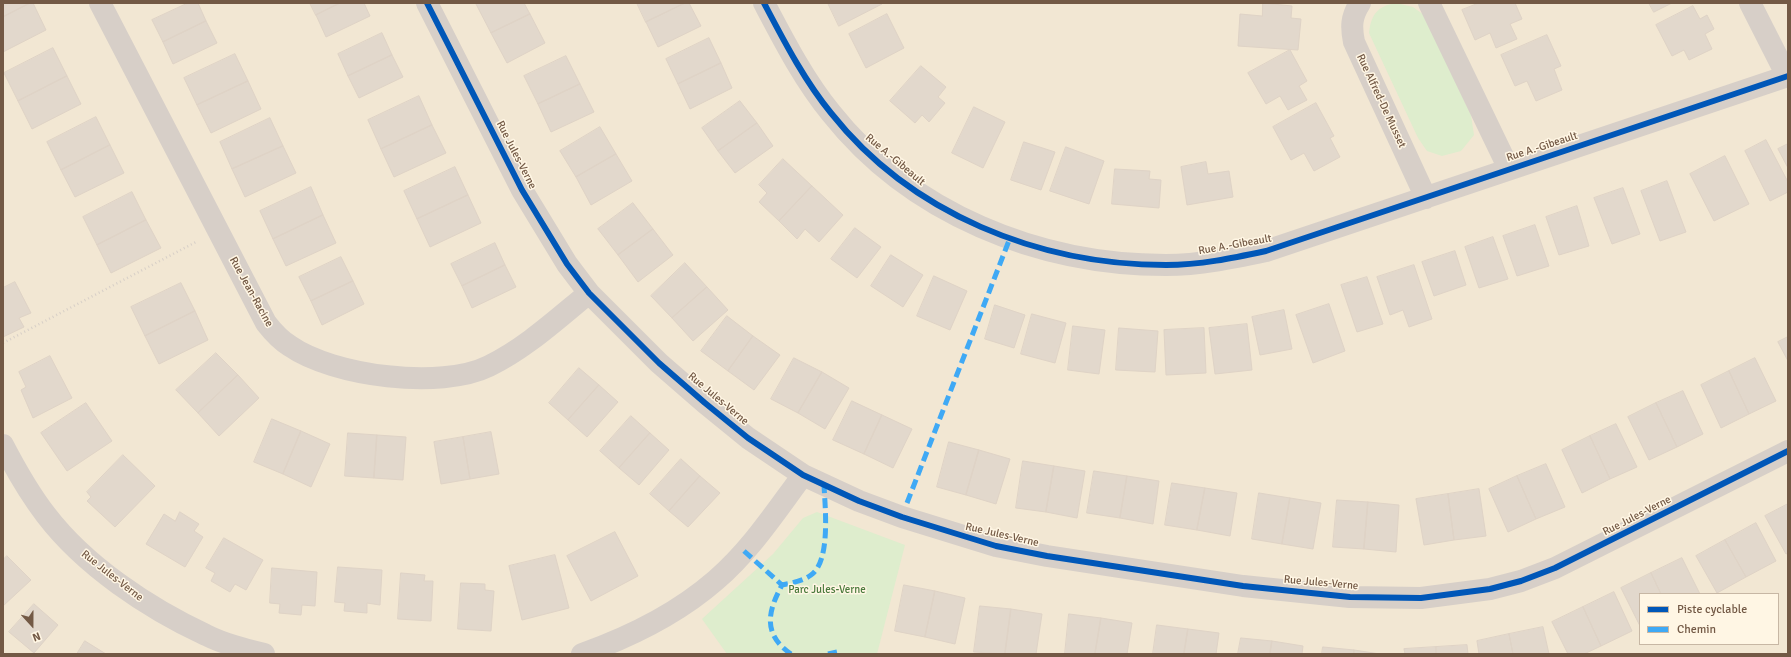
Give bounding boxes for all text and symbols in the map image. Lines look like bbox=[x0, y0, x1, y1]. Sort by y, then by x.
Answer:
street label: Rue Alfred-De Musset bbox=[1353, 52, 1409, 150]
street label: Rue Jules-Verne bbox=[493, 119, 539, 191]
street label: Rue A.-Gibeault bbox=[1505, 129, 1579, 165]
street label: Rue A.-Gibeault bbox=[862, 131, 928, 189]
street label: Rue A.-Gibeault bbox=[1197, 232, 1273, 258]
street label: Rue Jean-Racine bbox=[226, 255, 276, 329]
street label: Rue Jules-Verne bbox=[685, 370, 751, 428]
street label: Rue Jules-Verne bbox=[1601, 493, 1673, 539]
street label: Rue Jules-Verne bbox=[964, 520, 1040, 550]
street label: Rue Jules-Verne bbox=[78, 548, 146, 604]
street label: Rue Jules-Verne bbox=[1283, 573, 1359, 593]
park label: Parc Jules-Verne bbox=[788, 583, 866, 597]
legend bbox=[1639, 593, 1779, 645]
text: Piste cyclable bbox=[1677, 602, 1747, 617]
north arrow bbox=[12, 605, 52, 645]
text: Chemin bbox=[1677, 622, 1716, 637]
text: N bbox=[31, 629, 42, 644]

